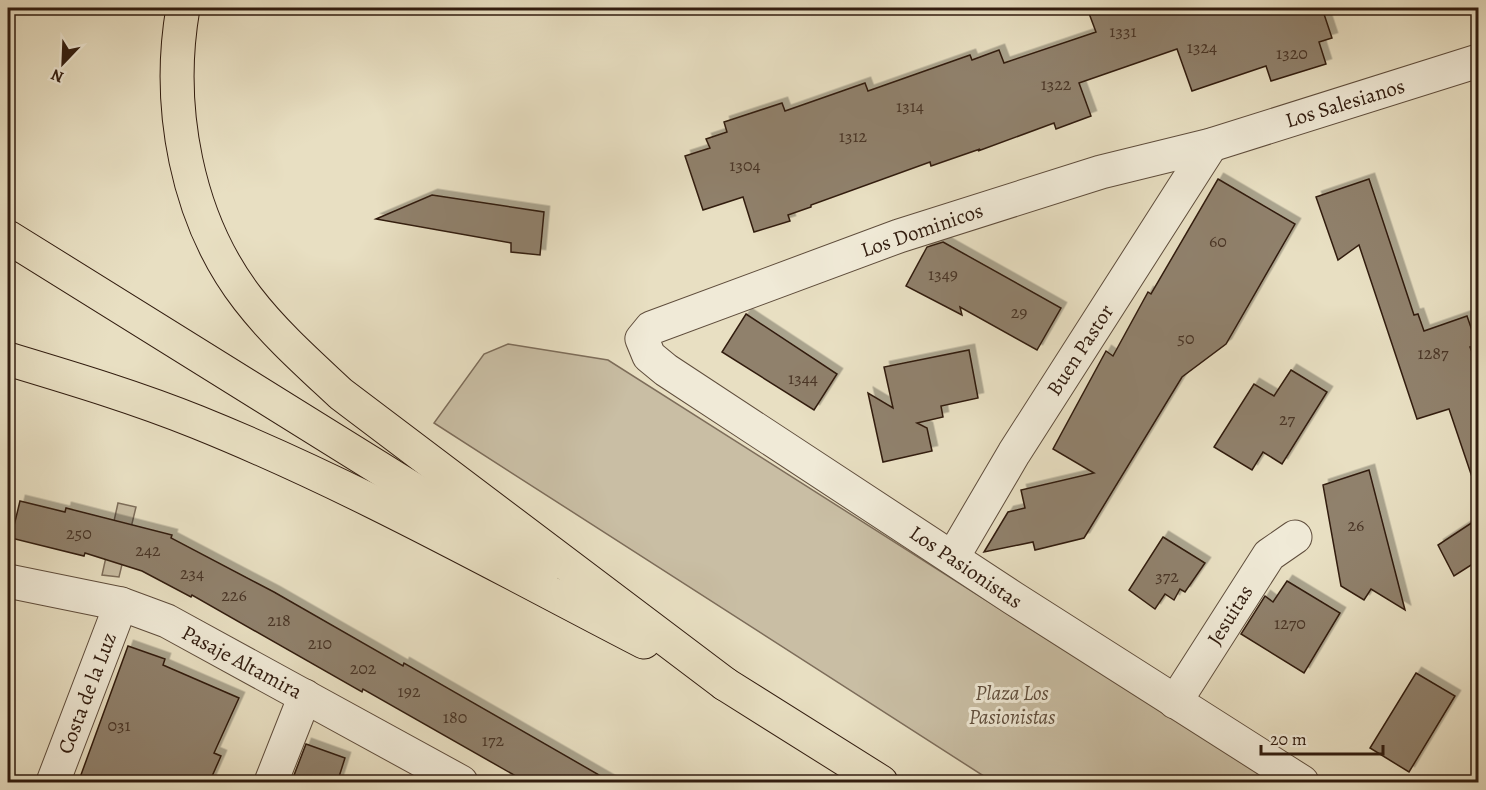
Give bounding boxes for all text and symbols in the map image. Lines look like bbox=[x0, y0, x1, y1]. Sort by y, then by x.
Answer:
house number: 1331 bbox=[1109, 19, 1137, 43]
north arrow bbox=[33, 33, 93, 93]
house number: 1324 bbox=[1187, 35, 1217, 59]
house number: 1320 bbox=[1276, 41, 1308, 65]
text: N bbox=[48, 63, 67, 88]
house number: 1322 bbox=[1041, 72, 1072, 96]
street label: Los Salesianos bbox=[1282, 72, 1408, 134]
house number: 1314 bbox=[896, 94, 924, 118]
house number: 1312 bbox=[839, 124, 868, 148]
house number: 1304 bbox=[729, 153, 761, 177]
street label: Los Dominicos bbox=[857, 196, 987, 264]
house number: 60 bbox=[1209, 229, 1227, 253]
house number: 1349 bbox=[928, 262, 958, 286]
street label: Buen Pastor bbox=[1040, 299, 1120, 401]
house number: 29 bbox=[1011, 300, 1027, 324]
house number: 50 bbox=[1177, 326, 1195, 350]
house number: 1287 bbox=[1418, 341, 1449, 365]
house number: 1344 bbox=[788, 366, 818, 390]
house number: 27 bbox=[1279, 407, 1295, 431]
house number: 26 bbox=[1348, 513, 1364, 537]
street label: Los Pasionistas bbox=[904, 519, 1028, 615]
house number: 250 bbox=[66, 521, 92, 545]
house number: 242 bbox=[135, 538, 161, 562]
house number: 234 bbox=[180, 561, 204, 585]
house number: 372 bbox=[1155, 564, 1179, 588]
street label: Jesuitas bbox=[1201, 579, 1259, 651]
house number: 226 bbox=[221, 583, 247, 607]
house number: 218 bbox=[267, 608, 291, 632]
house number: 1270 bbox=[1274, 611, 1306, 635]
street label: Pasaje Altamira bbox=[177, 618, 307, 706]
street label: Costa de la Luz bbox=[51, 628, 123, 758]
house number: 210 bbox=[308, 631, 332, 655]
house number: 202 bbox=[350, 656, 377, 680]
house number: 192 bbox=[398, 679, 421, 703]
park label: Plaza Los Pasionistas bbox=[969, 679, 1055, 731]
house number: 180 bbox=[443, 705, 467, 729]
house number: 031 bbox=[107, 713, 131, 737]
scale bar bbox=[1261, 718, 1382, 756]
text: 20 m bbox=[1270, 727, 1307, 751]
house number: 172 bbox=[482, 728, 505, 752]

